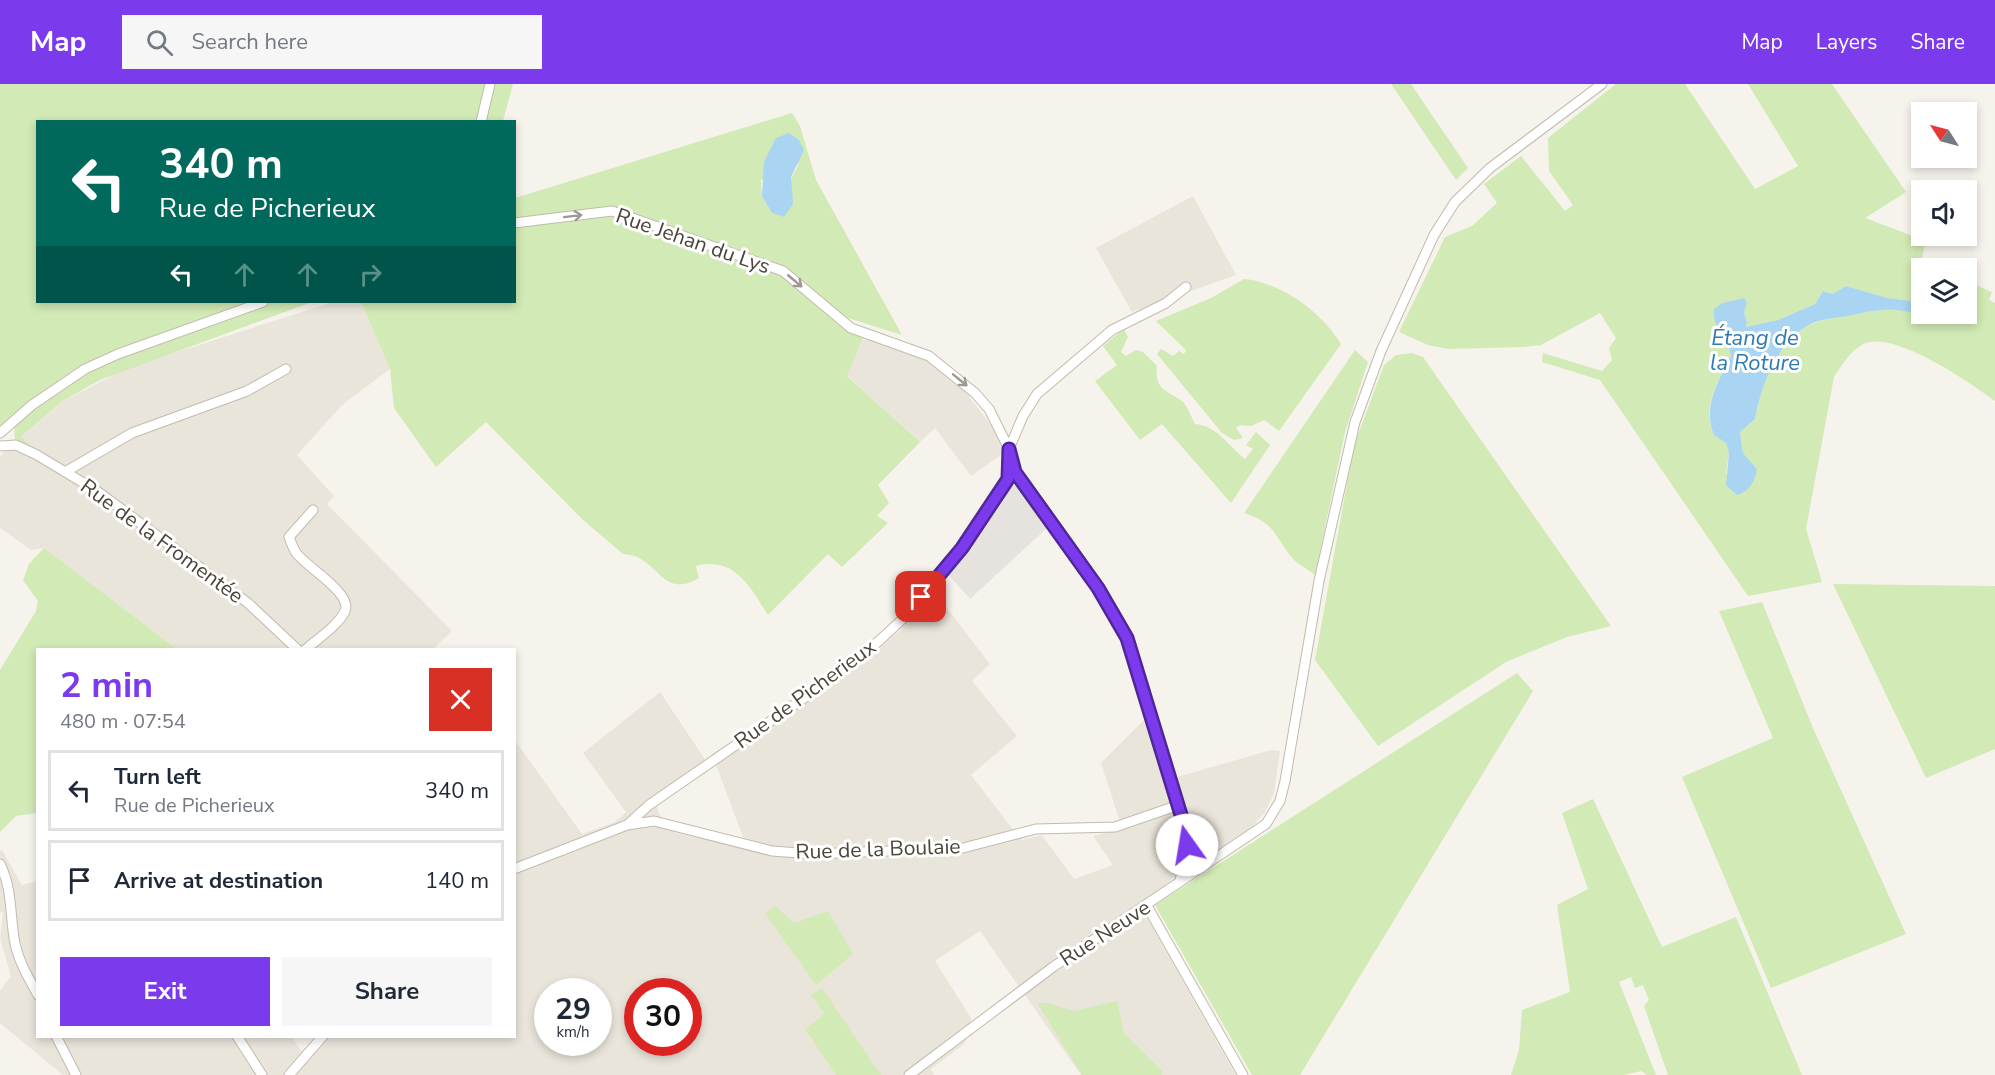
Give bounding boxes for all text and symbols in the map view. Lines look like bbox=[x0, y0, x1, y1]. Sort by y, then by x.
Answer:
search box bbox=[122, 15, 542, 69]
text: Map bbox=[30, 23, 86, 61]
icon: search bbox=[143, 26, 176, 59]
text: Search here bbox=[191, 27, 308, 57]
text: Map bbox=[1741, 28, 1783, 56]
text: Layers bbox=[1816, 28, 1877, 56]
text: Share bbox=[1910, 28, 1965, 56]
north arrow bbox=[1911, 102, 1977, 168]
map controls bbox=[1911, 102, 1977, 324]
text: 340 m bbox=[159, 136, 283, 193]
icon: left bbox=[60, 144, 138, 222]
button: sound bbox=[1911, 180, 1977, 246]
text: Rue de Picherieux bbox=[159, 190, 376, 227]
street label: Rue Jehan du Lys bbox=[612, 201, 774, 281]
one-way arrow bbox=[562, 210, 582, 221]
icon: left bbox=[165, 258, 198, 291]
icon: ahead bbox=[228, 258, 261, 291]
icon: ahead bbox=[291, 258, 324, 291]
icon: right bbox=[354, 258, 387, 291]
button: layers bbox=[1911, 258, 1977, 324]
one-way arrow bbox=[787, 274, 802, 288]
water label: Étang de la Roture bbox=[1710, 323, 1800, 378]
one-way arrow bbox=[952, 374, 968, 387]
street label: Rue de la Fromentée bbox=[75, 472, 249, 610]
pin bbox=[895, 571, 946, 622]
icon: arrive bbox=[904, 580, 937, 613]
street label: Rue de Picherieux bbox=[729, 633, 881, 755]
text: 2 min bbox=[60, 661, 153, 710]
button: close bbox=[429, 668, 492, 731]
text: 480 m · 07:54 bbox=[60, 708, 186, 735]
text: Turn left bbox=[114, 762, 201, 792]
icon: left bbox=[63, 774, 96, 807]
text: 340 m bbox=[425, 776, 489, 806]
text: Rue de Picherieux bbox=[114, 792, 275, 819]
position arrow bbox=[1155, 813, 1219, 877]
street label: Rue de la Boulaie bbox=[795, 832, 961, 866]
icon: arrive bbox=[63, 864, 96, 897]
text: Arrive at destination bbox=[114, 866, 323, 896]
text: 140 m bbox=[425, 866, 489, 896]
street label: Rue Neuve bbox=[1054, 893, 1156, 973]
button: Exit bbox=[60, 957, 270, 1026]
button: Share bbox=[282, 957, 492, 1026]
speed limit sign: 30 bbox=[624, 978, 702, 1056]
text: 29 bbox=[555, 989, 591, 1030]
text: km/h bbox=[556, 1022, 590, 1042]

